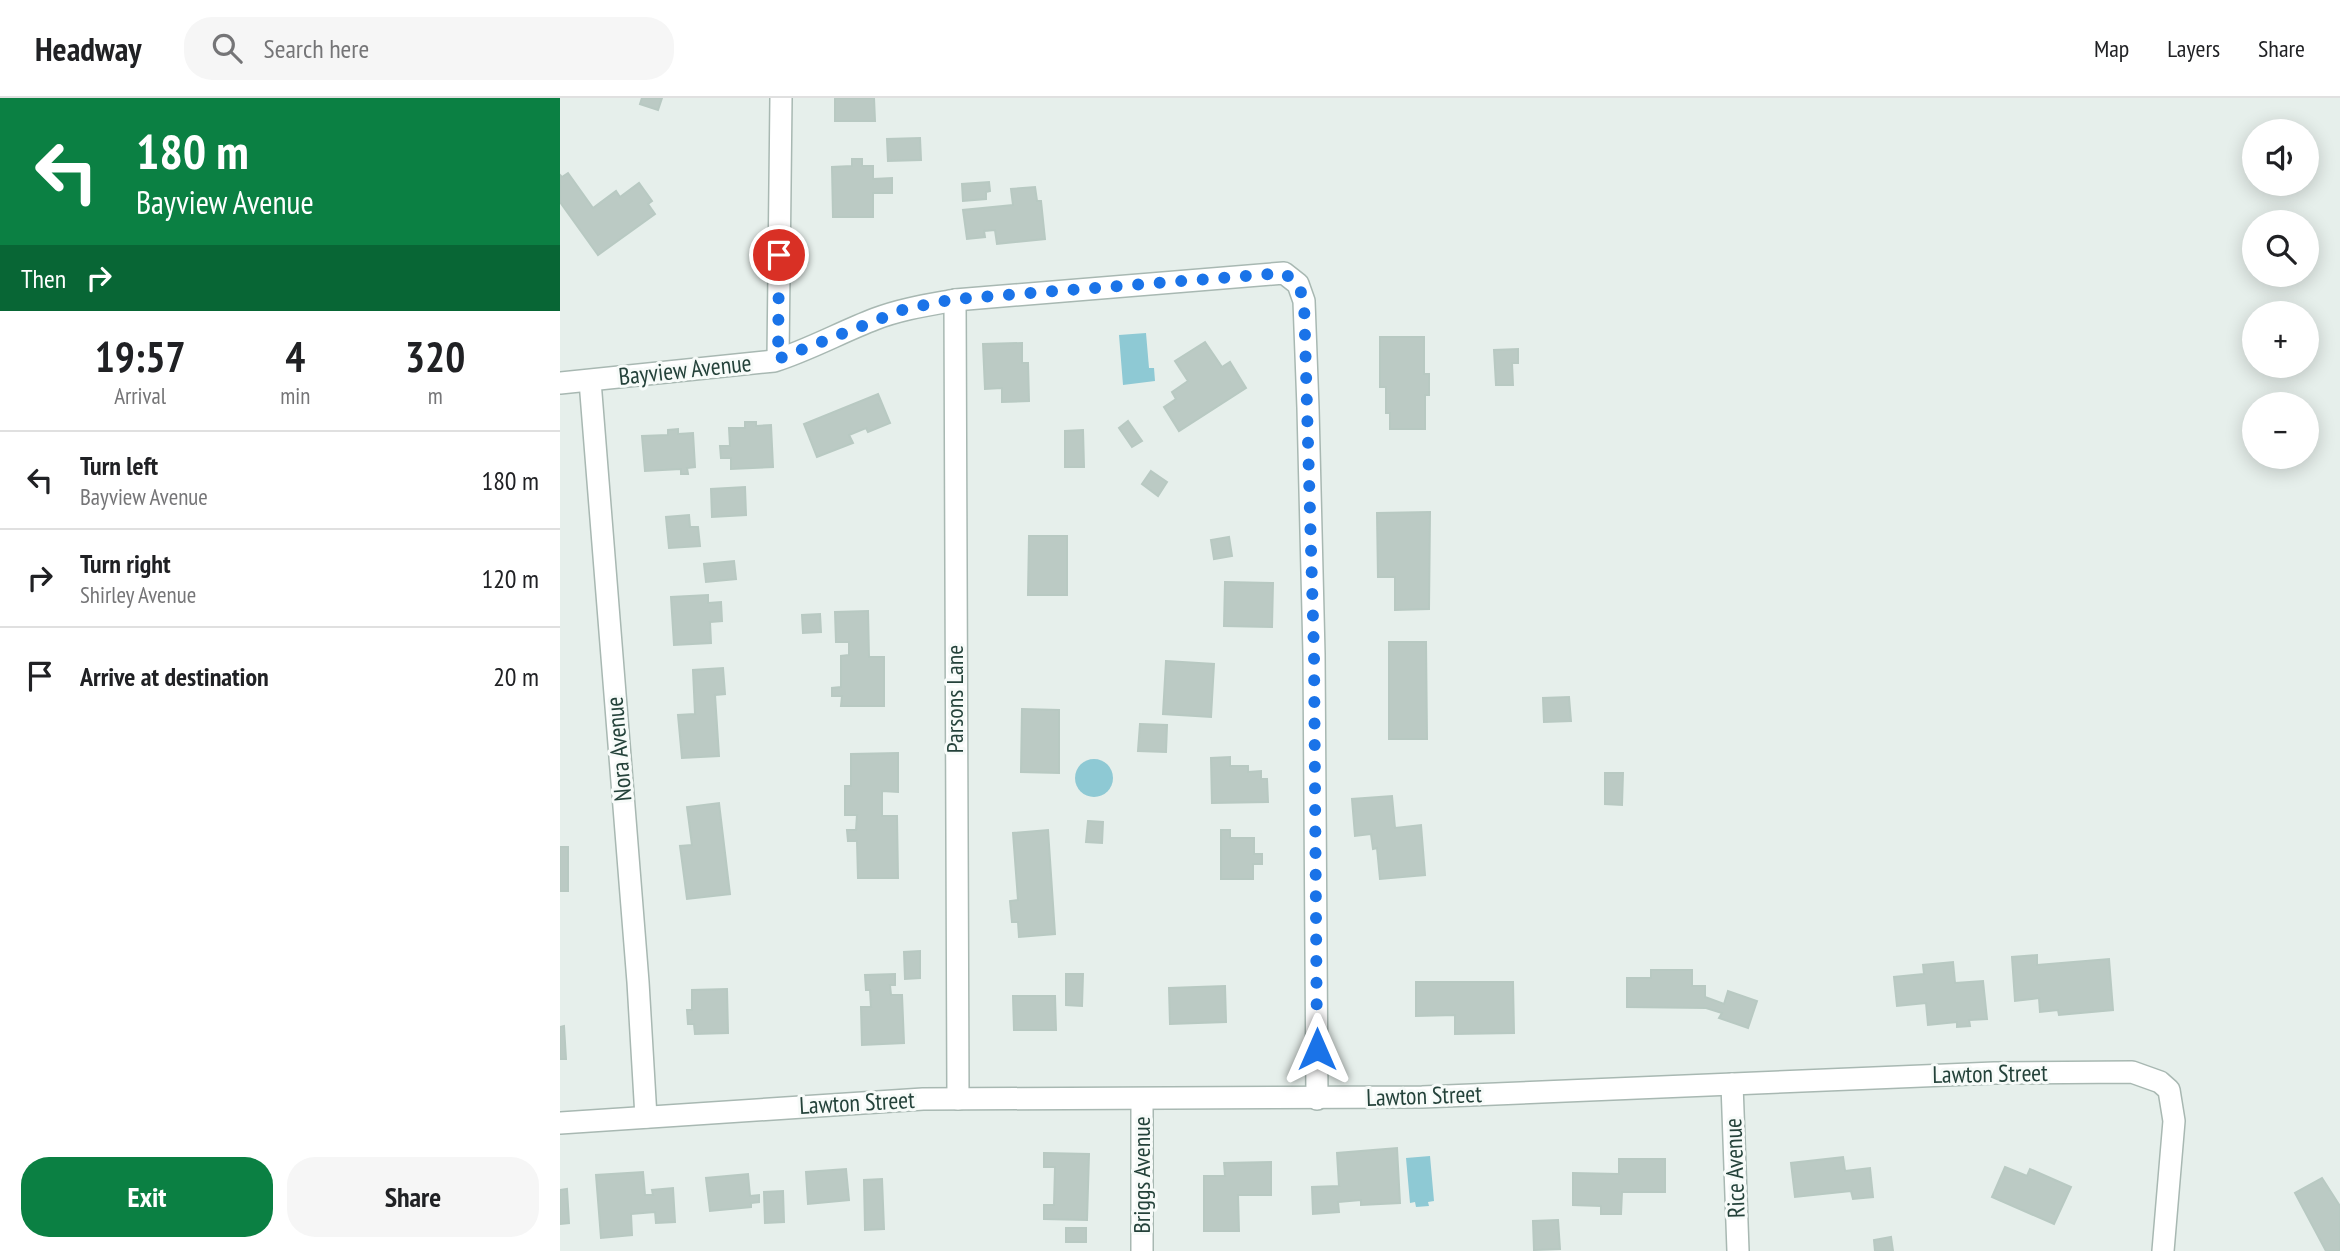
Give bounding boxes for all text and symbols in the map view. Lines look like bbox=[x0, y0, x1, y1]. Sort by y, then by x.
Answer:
search box bbox=[184, 17, 674, 80]
text: Headway bbox=[35, 27, 142, 70]
icon: search bbox=[208, 29, 246, 67]
text: Search here bbox=[264, 32, 369, 65]
text: Map bbox=[2094, 33, 2129, 64]
text: Layers bbox=[2167, 33, 2220, 64]
text: Share bbox=[2258, 33, 2305, 64]
text: 180 m bbox=[136, 119, 249, 183]
map controls bbox=[2242, 119, 2319, 469]
button: sound bbox=[2242, 119, 2319, 196]
icon: left bbox=[21, 126, 112, 217]
text: Bayview Avenue bbox=[136, 181, 314, 223]
button: search bbox=[2242, 210, 2319, 287]
pin bbox=[749, 225, 809, 285]
icon: arrive bbox=[760, 236, 798, 274]
icon: right bbox=[80, 259, 118, 297]
text: Then bbox=[21, 262, 66, 295]
button: + bbox=[2242, 301, 2319, 378]
text: 19:57 bbox=[95, 329, 186, 384]
text: 4 bbox=[285, 329, 305, 384]
text: 320 bbox=[405, 329, 465, 384]
street label: Bayview Avenue bbox=[617, 347, 753, 392]
text: Arrival bbox=[114, 381, 166, 410]
text: min bbox=[280, 381, 310, 410]
text: m bbox=[428, 381, 443, 410]
button: − bbox=[2242, 392, 2319, 469]
text: Turn left bbox=[80, 449, 158, 482]
icon: left bbox=[21, 461, 59, 499]
text: 180 m bbox=[481, 464, 539, 497]
text: Bayview Avenue bbox=[80, 482, 208, 511]
text: Turn right bbox=[80, 547, 171, 580]
icon: right bbox=[21, 559, 59, 597]
text: 120 m bbox=[481, 562, 539, 595]
text: Shirley Avenue bbox=[80, 580, 196, 609]
street label: Parsons Lane bbox=[939, 645, 970, 753]
icon: arrive bbox=[21, 657, 59, 695]
text: Arrive at destination bbox=[80, 660, 269, 693]
text: 20 m bbox=[493, 660, 539, 693]
street label: Nora Avenue bbox=[599, 696, 639, 802]
position arrow bbox=[1280, 1012, 1354, 1086]
street label: Lawton Street bbox=[1932, 1057, 2048, 1090]
street label: Lawton Street bbox=[1366, 1078, 1483, 1113]
street label: Lawton Street bbox=[799, 1084, 916, 1121]
street label: Briggs Avenue bbox=[1126, 1116, 1157, 1234]
street label: Rice Avenue bbox=[1717, 1118, 1752, 1218]
button: Exit bbox=[21, 1157, 273, 1237]
button: Share bbox=[287, 1157, 539, 1237]

